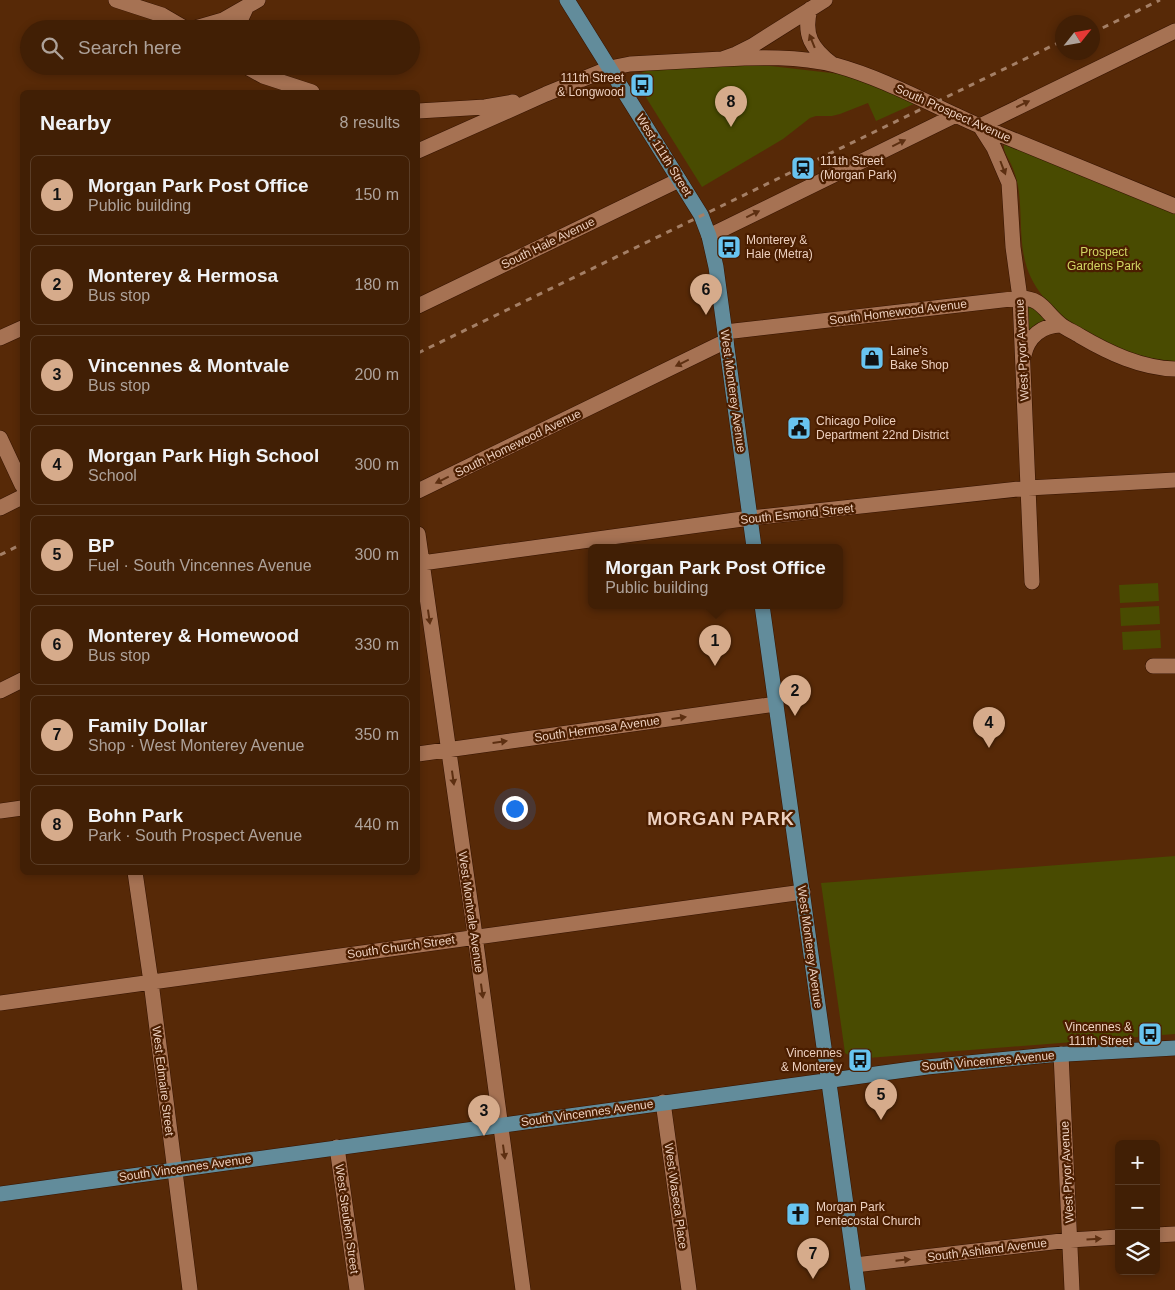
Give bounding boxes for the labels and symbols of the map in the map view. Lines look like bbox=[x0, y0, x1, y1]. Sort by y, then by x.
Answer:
north arrow bbox=[1055, 15, 1100, 60]
one-way arrow bbox=[807, 34, 815, 48]
place label: 111th Street & Longwood bbox=[557, 71, 625, 99]
bus stop icon: 111th Street & Longwood bbox=[629, 72, 655, 98]
street label: South Prospect Avenue bbox=[893, 81, 1013, 145]
pin: 8 bbox=[715, 86, 747, 127]
one-way arrow bbox=[1016, 100, 1031, 109]
street label: West 111th Street bbox=[633, 111, 695, 199]
one-way arrow bbox=[892, 139, 906, 147]
place label: 111th Street (Morgan Park) bbox=[820, 154, 897, 182]
station icon: 111th Street (Morgan Park) bbox=[790, 155, 816, 181]
one-way arrow bbox=[999, 161, 1007, 176]
one-way arrow bbox=[746, 210, 760, 218]
street label: South Hale Avenue bbox=[499, 214, 597, 272]
place label: Monterey & Hale (Metra) bbox=[746, 233, 813, 261]
bus stop icon: Monterey & Hale (Metra) bbox=[716, 234, 742, 260]
park label: Prospect Gardens Park bbox=[1067, 245, 1142, 273]
pin: 6 bbox=[690, 274, 722, 315]
street label: South Homewood Avenue bbox=[828, 297, 968, 327]
street label: West Pryor Avenue bbox=[1012, 298, 1032, 401]
street label: West Monterey Avenue bbox=[717, 329, 749, 454]
place label: Laine’s Bake Shop bbox=[890, 344, 949, 372]
shop icon: Laine’s Bake Shop bbox=[859, 345, 885, 371]
one-way arrow bbox=[675, 359, 689, 367]
street label: South Homewood Avenue bbox=[453, 406, 584, 480]
place label: Chicago Police Department 22nd District bbox=[816, 414, 949, 442]
public building icon: Chicago Police Department 22nd District bbox=[786, 415, 812, 441]
one-way arrow bbox=[434, 476, 449, 484]
street label: South Esmond Street bbox=[740, 501, 855, 527]
one-way arrow bbox=[426, 610, 434, 626]
pin: 1 bbox=[699, 625, 731, 666]
pin: 2 bbox=[779, 675, 811, 716]
pin: 4 bbox=[973, 707, 1005, 748]
street label: South Hermosa Avenue bbox=[533, 713, 661, 745]
one-way arrow bbox=[671, 713, 687, 721]
one-way arrow bbox=[493, 738, 509, 746]
one-way arrow bbox=[449, 770, 457, 786]
your location bbox=[502, 796, 528, 822]
district label: MORGAN PARK bbox=[647, 809, 795, 829]
street label: West Montvale Avenue bbox=[456, 850, 486, 974]
street label: West Monterey Avenue bbox=[794, 885, 826, 1010]
street label: South Church Street bbox=[346, 932, 456, 961]
one-way arrow bbox=[478, 983, 486, 999]
place label: Vincennes & 111th Street bbox=[1065, 1020, 1133, 1048]
bus stop icon: Vincennes & 111th Street bbox=[1137, 1021, 1163, 1047]
street label: West Edmaire Street bbox=[149, 1025, 177, 1137]
place label: Vincennes & Monterey bbox=[781, 1046, 842, 1074]
bus stop icon: Vincennes & Monterey bbox=[847, 1047, 873, 1073]
street label: South Vincennes Avenue bbox=[921, 1048, 1056, 1074]
pin: 5 bbox=[865, 1079, 897, 1120]
pin: 3 bbox=[468, 1095, 500, 1136]
street label: South Vincennes Avenue bbox=[520, 1097, 654, 1129]
street label: West Pryor Avenue bbox=[1057, 1120, 1077, 1223]
street label: West Waseca Place bbox=[662, 1142, 690, 1250]
one-way arrow bbox=[500, 1144, 508, 1160]
street label: South Vincennes Avenue bbox=[118, 1152, 252, 1184]
street label: West Steuben Street bbox=[332, 1163, 362, 1275]
place label: Morgan Park Pentecostal Church bbox=[816, 1200, 921, 1228]
church icon: Morgan Park Pentecostal Church bbox=[785, 1201, 811, 1227]
one-way arrow bbox=[1087, 1234, 1103, 1242]
street label: South Ashland Avenue bbox=[926, 1236, 1048, 1264]
pin: 7 bbox=[797, 1238, 829, 1279]
one-way arrow bbox=[896, 1256, 912, 1264]

